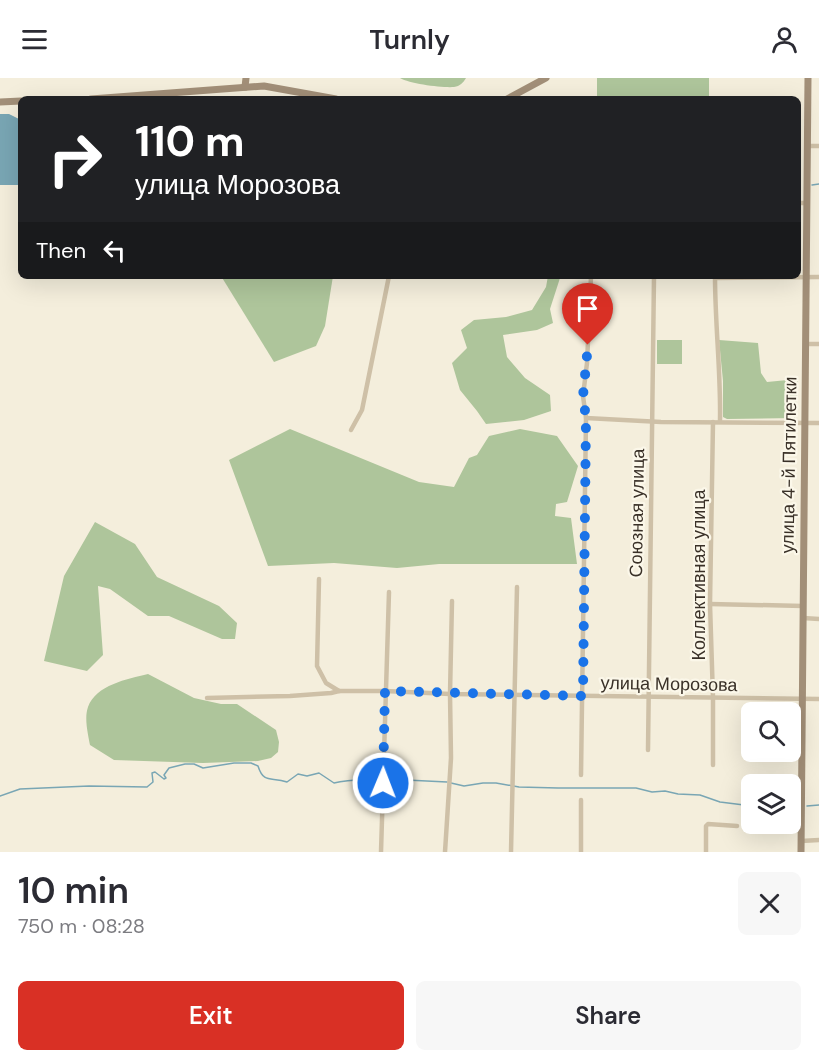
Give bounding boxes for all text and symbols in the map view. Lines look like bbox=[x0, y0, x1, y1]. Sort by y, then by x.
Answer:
text: Turnly bbox=[369, 22, 450, 57]
icon: menu bbox=[18, 23, 51, 56]
icon: person bbox=[768, 23, 801, 56]
text: 110 m bbox=[135, 114, 245, 169]
icon: right bbox=[36, 120, 114, 198]
text: улица Морозова bbox=[135, 167, 340, 202]
icon: left bbox=[98, 234, 131, 267]
text: Then bbox=[36, 236, 86, 265]
pin bbox=[562, 283, 613, 345]
icon: arrive bbox=[571, 292, 604, 325]
street label: улица 4-й Пятилетки bbox=[775, 376, 803, 554]
street label: Союзная улица bbox=[624, 447, 650, 578]
street label: Коллективная улица bbox=[687, 489, 711, 661]
street label: улица Морозова bbox=[600, 671, 739, 697]
map controls bbox=[741, 702, 801, 834]
button: search bbox=[741, 702, 801, 762]
position arrow bbox=[351, 751, 415, 815]
button: layers bbox=[741, 774, 801, 834]
text: 10 min bbox=[18, 867, 129, 914]
button: close bbox=[738, 872, 801, 935]
text: 750 m · 08:28 bbox=[18, 913, 145, 939]
button: Exit bbox=[18, 981, 404, 1050]
button: Share bbox=[416, 981, 801, 1050]

